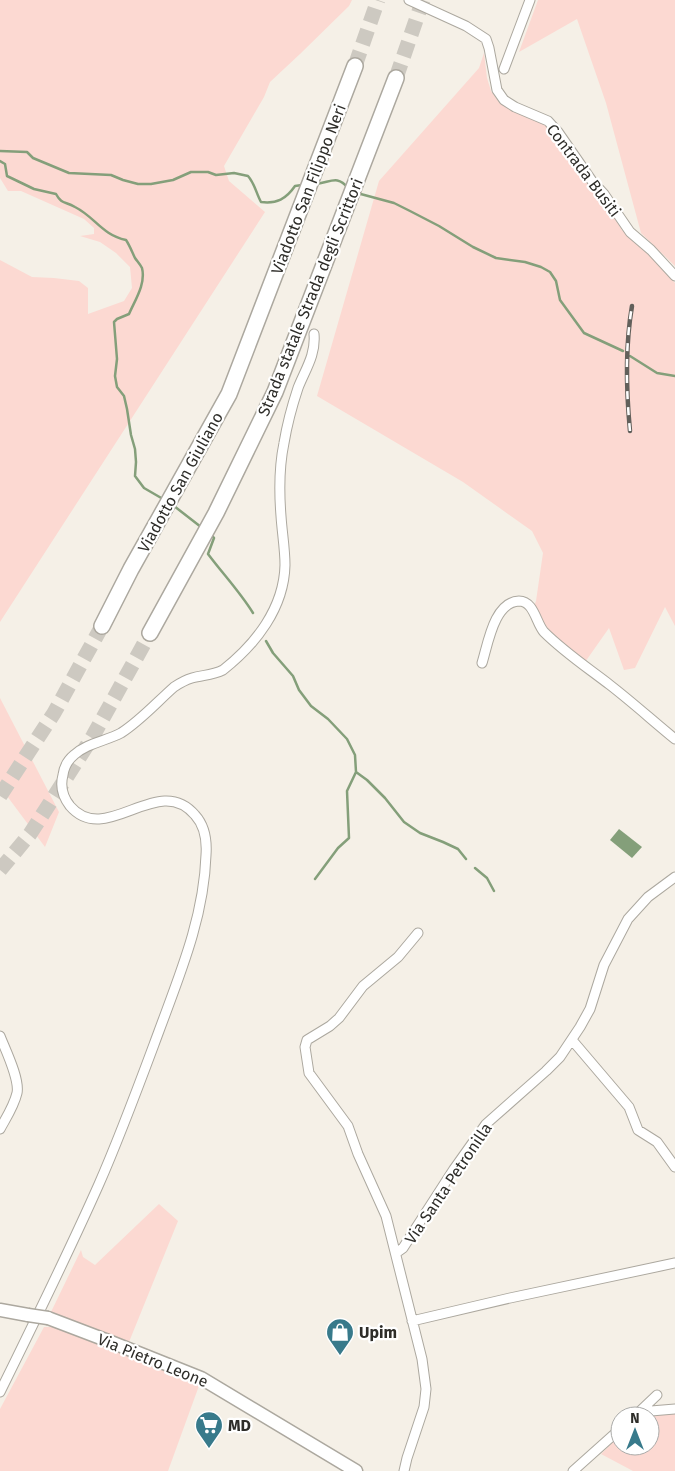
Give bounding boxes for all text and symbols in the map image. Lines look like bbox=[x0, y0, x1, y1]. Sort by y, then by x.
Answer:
street label: Viadotto San Filippo Neri bbox=[267, 101, 350, 277]
street label: Contrada Busiti bbox=[543, 120, 625, 220]
street label: Strada statale Strada degli Scrittori bbox=[254, 176, 367, 419]
street label: Viadotto San Giuliano bbox=[134, 409, 227, 556]
street label: Via Santa Petronilla bbox=[401, 1119, 496, 1247]
shop icon: Upim bbox=[325, 1317, 355, 1356]
place label: Upim bbox=[359, 1323, 397, 1342]
street label: Via Pietro Leone bbox=[95, 1330, 211, 1391]
north arrow bbox=[610, 1406, 660, 1456]
supermarket icon: MD bbox=[194, 1410, 224, 1449]
text: N bbox=[630, 1410, 640, 1427]
place label: MD bbox=[228, 1416, 251, 1435]

